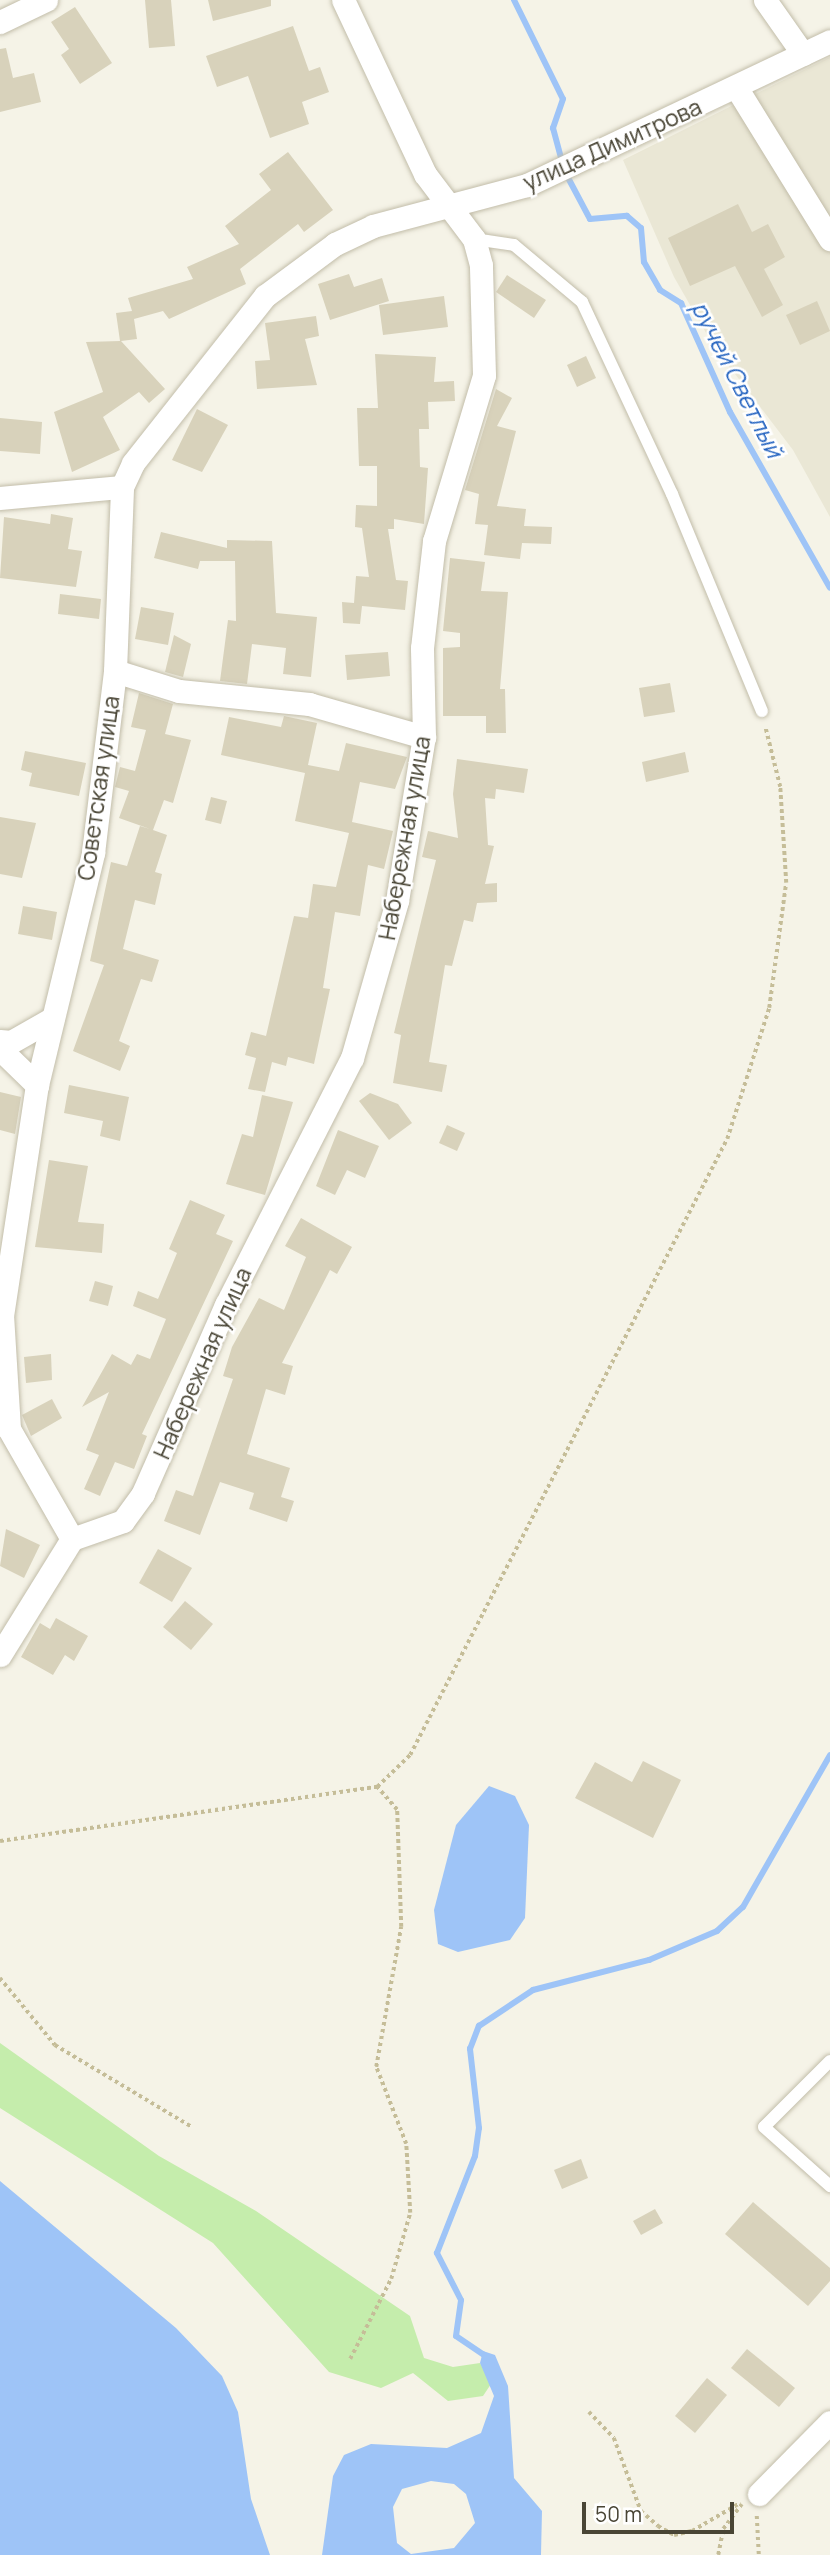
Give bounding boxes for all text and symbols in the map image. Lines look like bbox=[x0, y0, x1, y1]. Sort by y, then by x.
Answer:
street label: улица Димитрова bbox=[518, 92, 706, 196]
water label: ручей Светлый bbox=[686, 296, 790, 462]
street label: Советская улица bbox=[71, 694, 125, 882]
street label: Набережная улица bbox=[372, 734, 436, 942]
street label: Набережная улица bbox=[147, 1263, 257, 1463]
scale bar bbox=[585, 2488, 737, 2532]
text: 50 m bbox=[595, 2500, 642, 2528]

